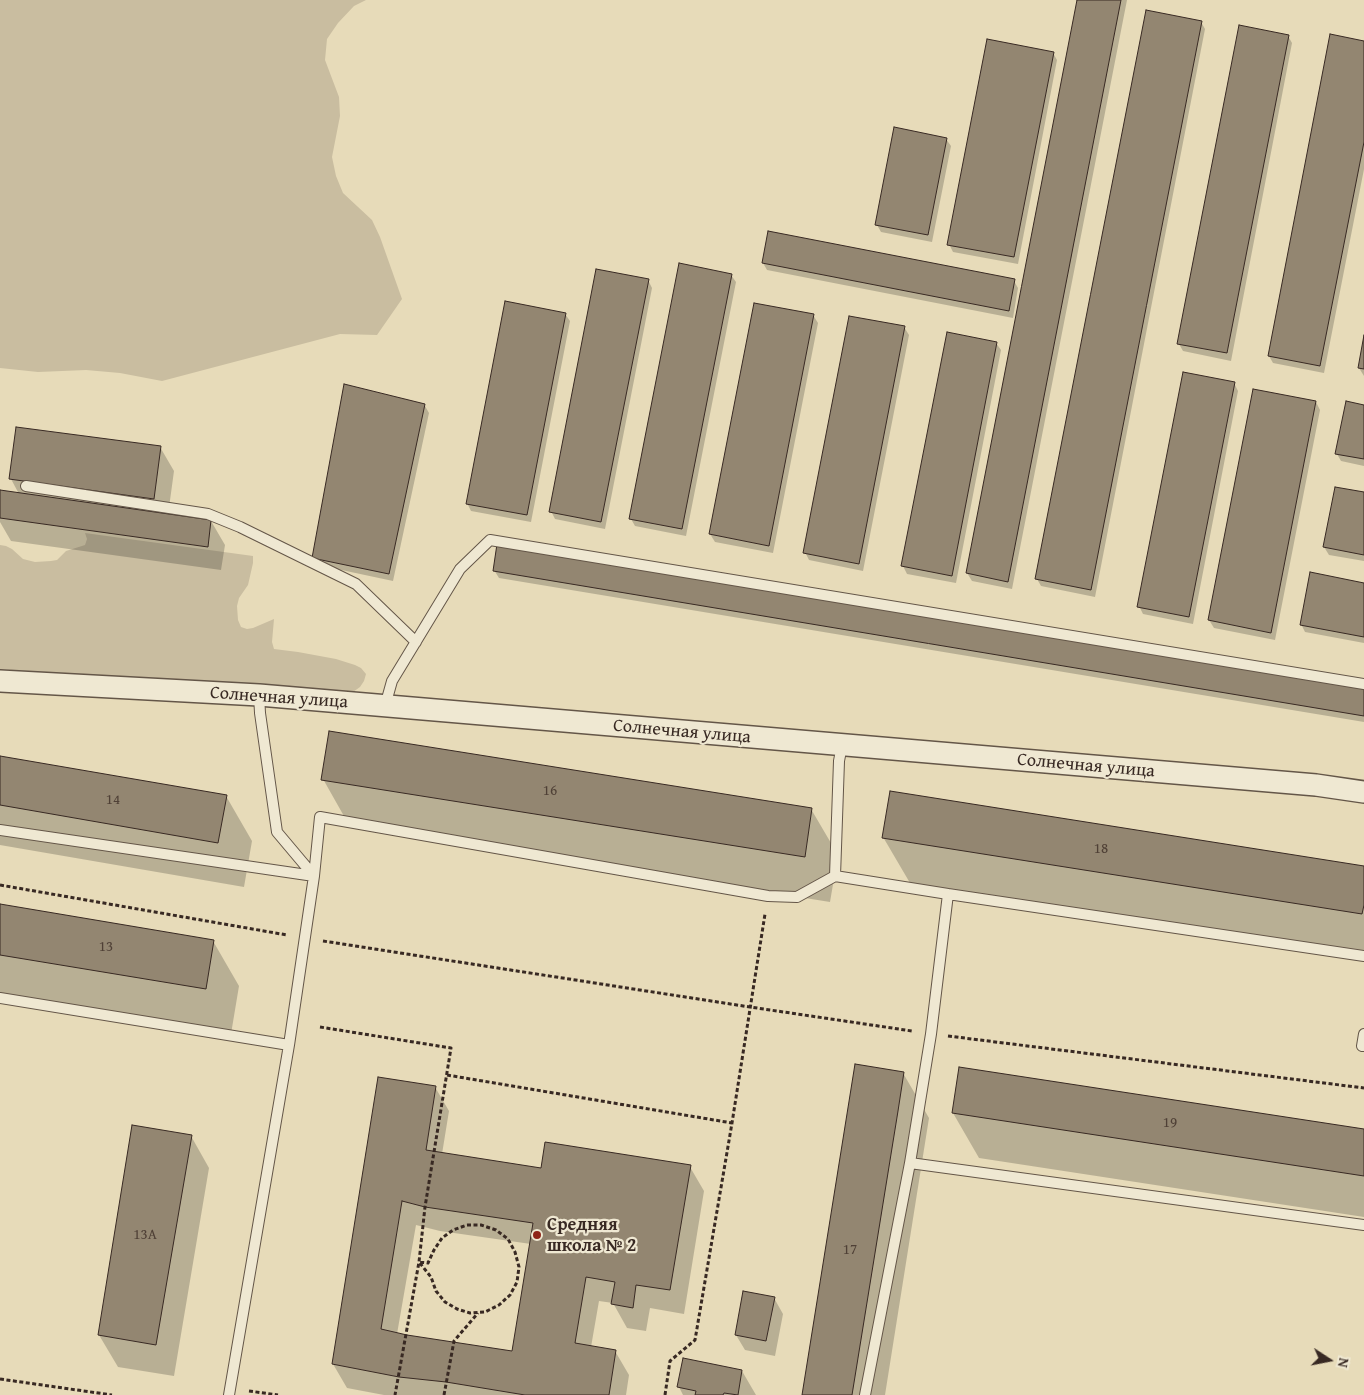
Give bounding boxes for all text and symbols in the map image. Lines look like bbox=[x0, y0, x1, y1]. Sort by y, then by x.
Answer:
street label: Солнечная улица bbox=[209, 682, 349, 714]
street label: Солнечная улица bbox=[612, 715, 752, 749]
street label: Солнечная улица bbox=[1016, 749, 1156, 783]
house number: 16 bbox=[543, 782, 557, 800]
house number: 14 bbox=[106, 791, 120, 809]
house number: 18 bbox=[1094, 840, 1108, 858]
house number: 13 bbox=[99, 938, 113, 956]
house number: 19 bbox=[1163, 1114, 1177, 1132]
place label: Средняя школа № 2 bbox=[547, 1214, 636, 1256]
house number: 13А bbox=[133, 1226, 157, 1244]
marker: Средняя школа № 2 bbox=[531, 1229, 543, 1241]
house number: 17 bbox=[843, 1241, 857, 1259]
north arrow bbox=[1304, 1335, 1354, 1385]
text: N bbox=[1333, 1356, 1354, 1369]

